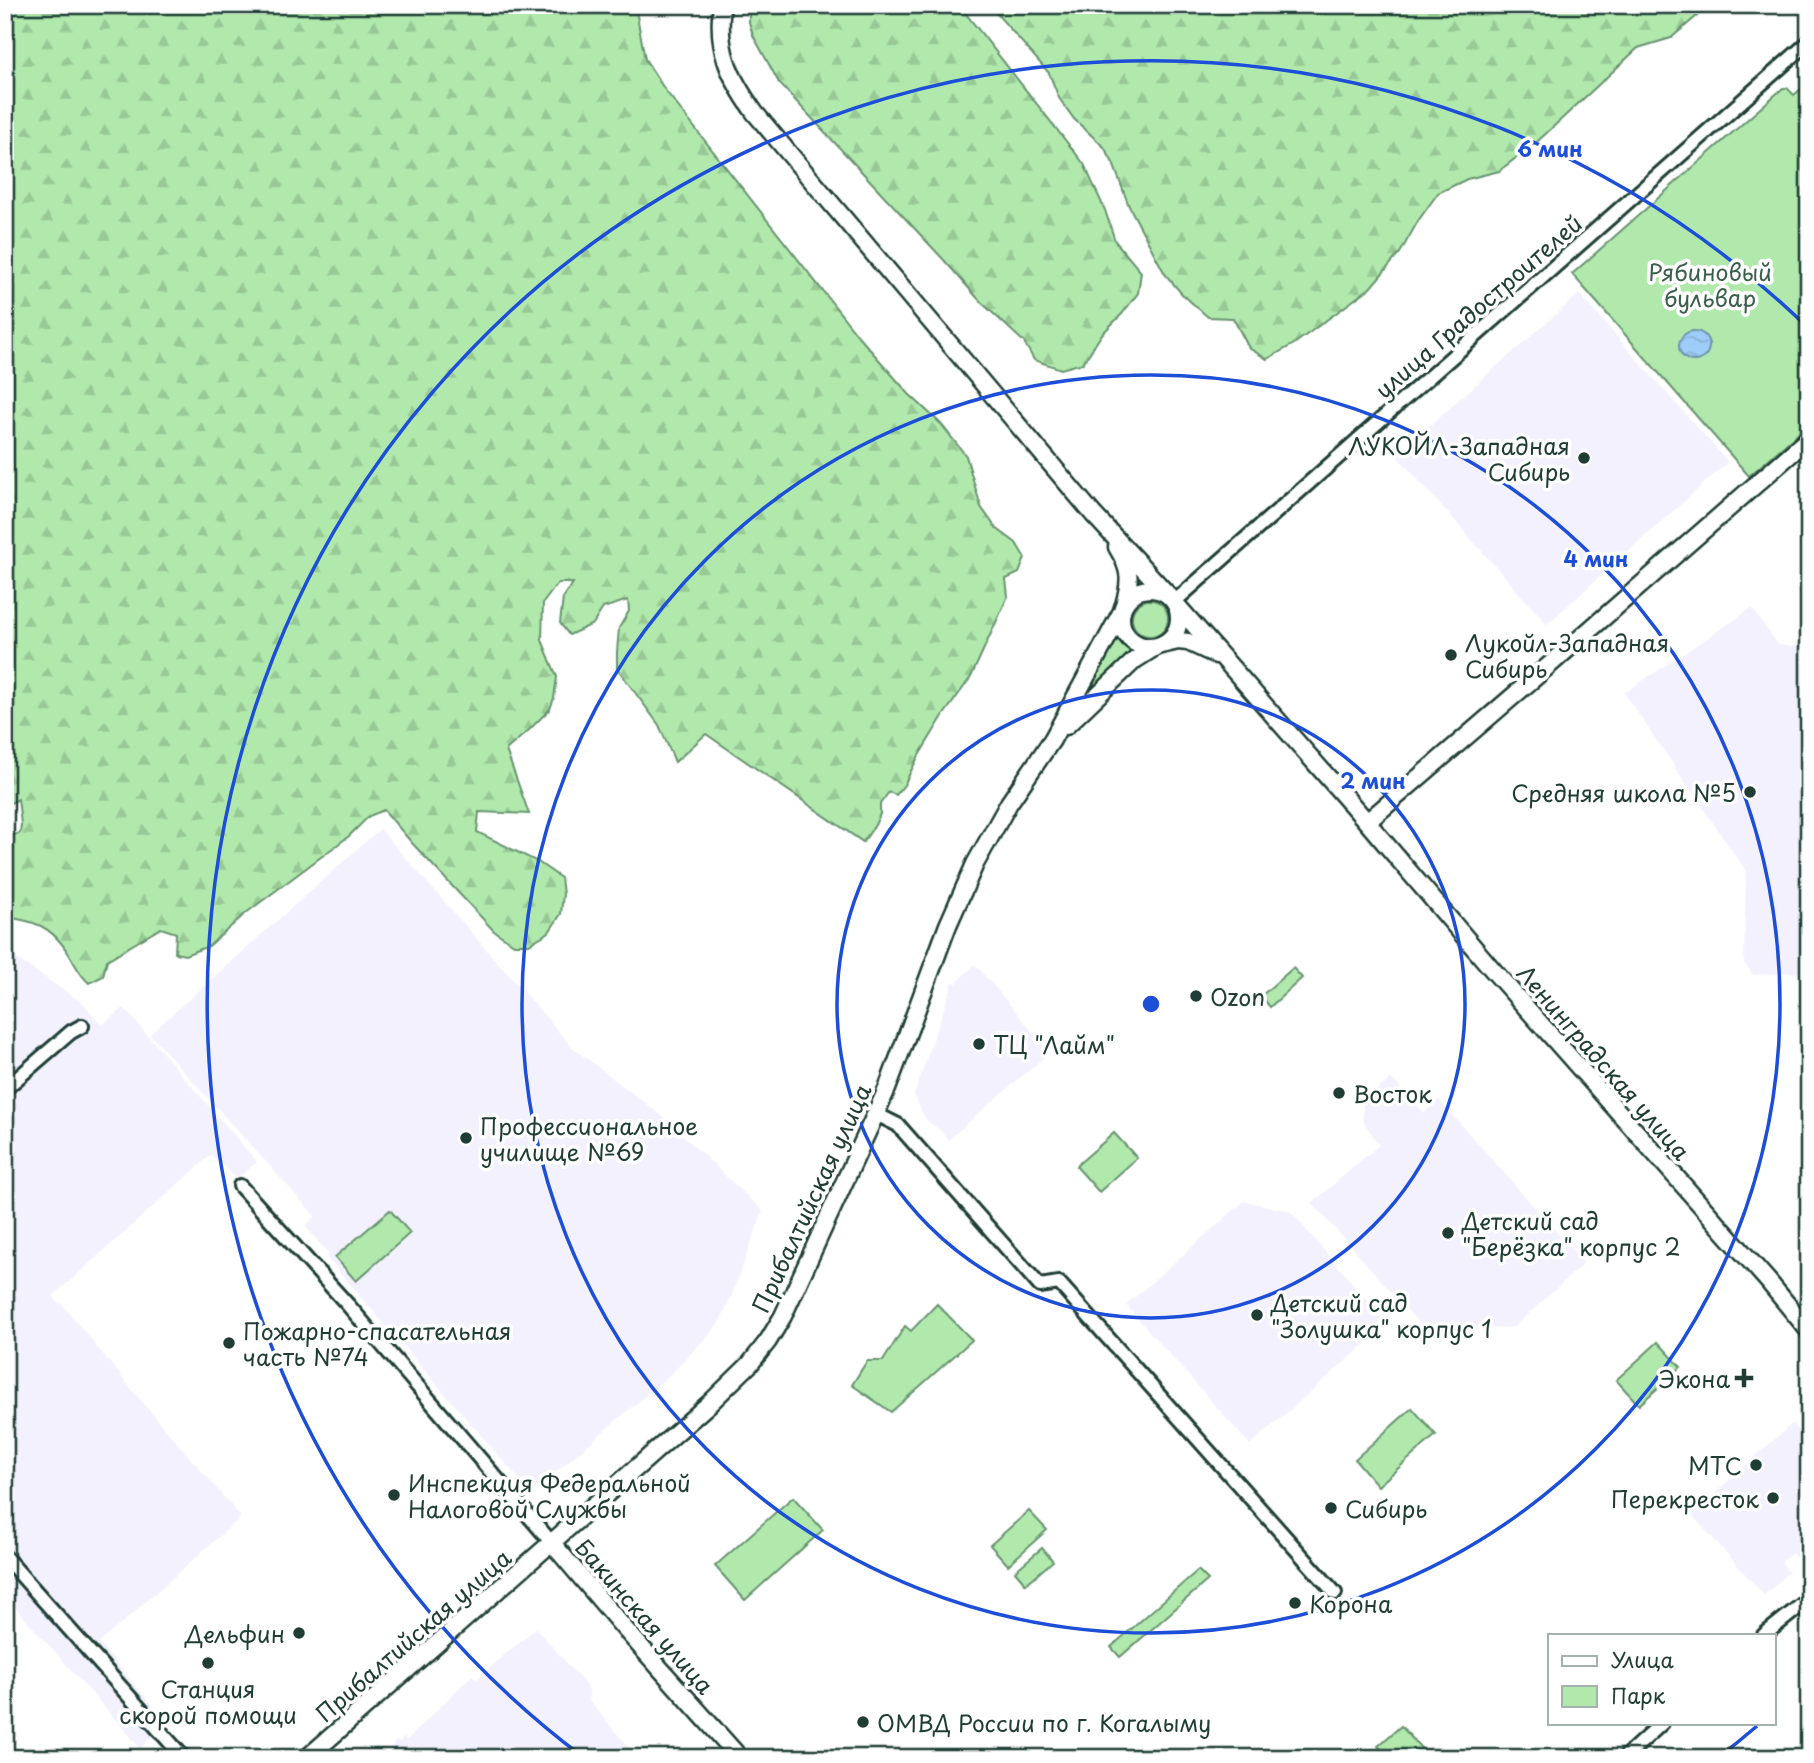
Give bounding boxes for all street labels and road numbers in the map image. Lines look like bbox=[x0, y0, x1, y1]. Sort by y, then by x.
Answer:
street label: улица Градостроителей bbox=[1366, 206, 1590, 406]
street label: Ленинградская улица bbox=[1509, 957, 1699, 1168]
street label: Прибалтийская улица bbox=[743, 1077, 880, 1318]
street label: Бакинская улица bbox=[568, 1531, 723, 1702]
street label: Прибалтийская улица bbox=[308, 1540, 519, 1730]

